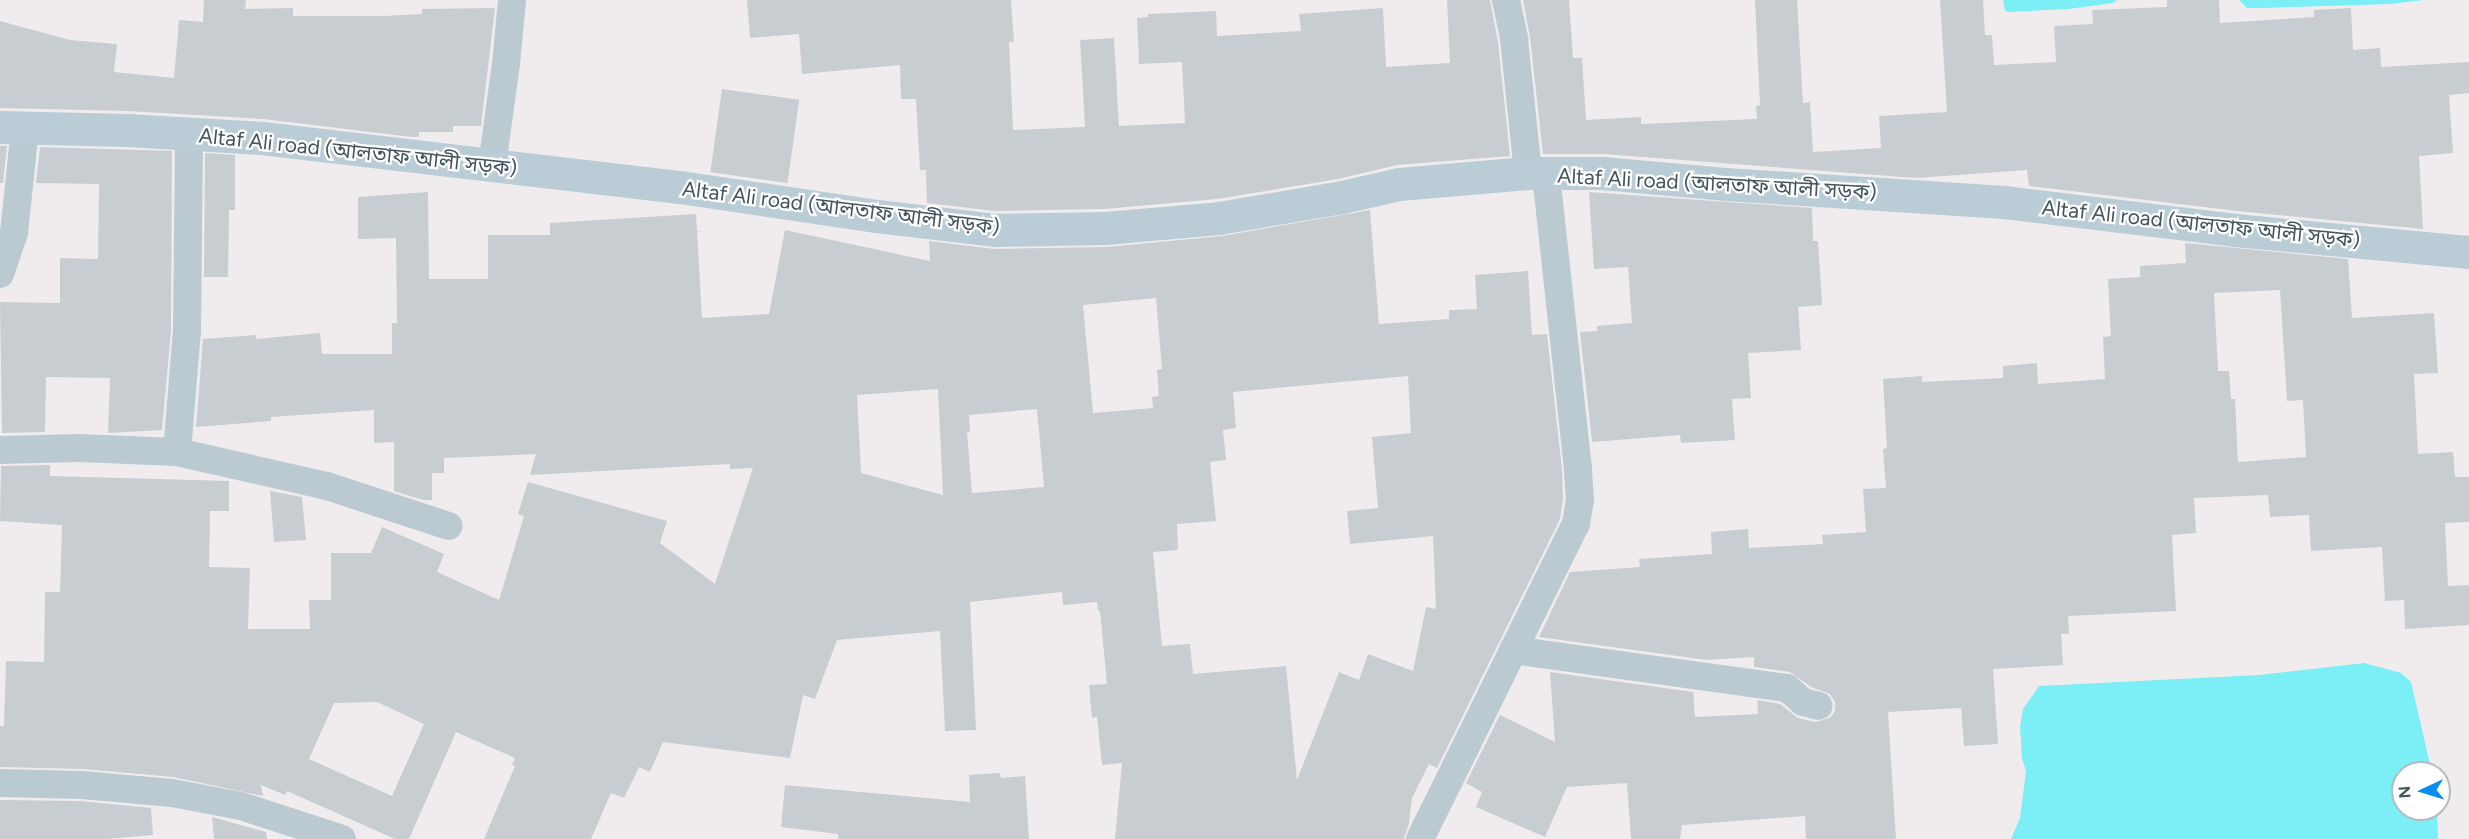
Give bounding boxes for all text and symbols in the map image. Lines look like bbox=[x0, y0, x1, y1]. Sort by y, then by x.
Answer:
street label: Altaf Ali road (আলতাফ আলী সড়ক) bbox=[198, 123, 518, 181]
street label: Altaf Ali road (আলতাফ আলী সড়ক) bbox=[1557, 163, 1877, 205]
street label: Altaf Ali road (আলতাফ আলী সড়ক) bbox=[681, 176, 1001, 240]
street label: Altaf Ali road (আলতাফ আলী সড়ক) bbox=[2041, 195, 2361, 253]
north arrow bbox=[2391, 761, 2451, 821]
text: N bbox=[2395, 785, 2414, 799]

